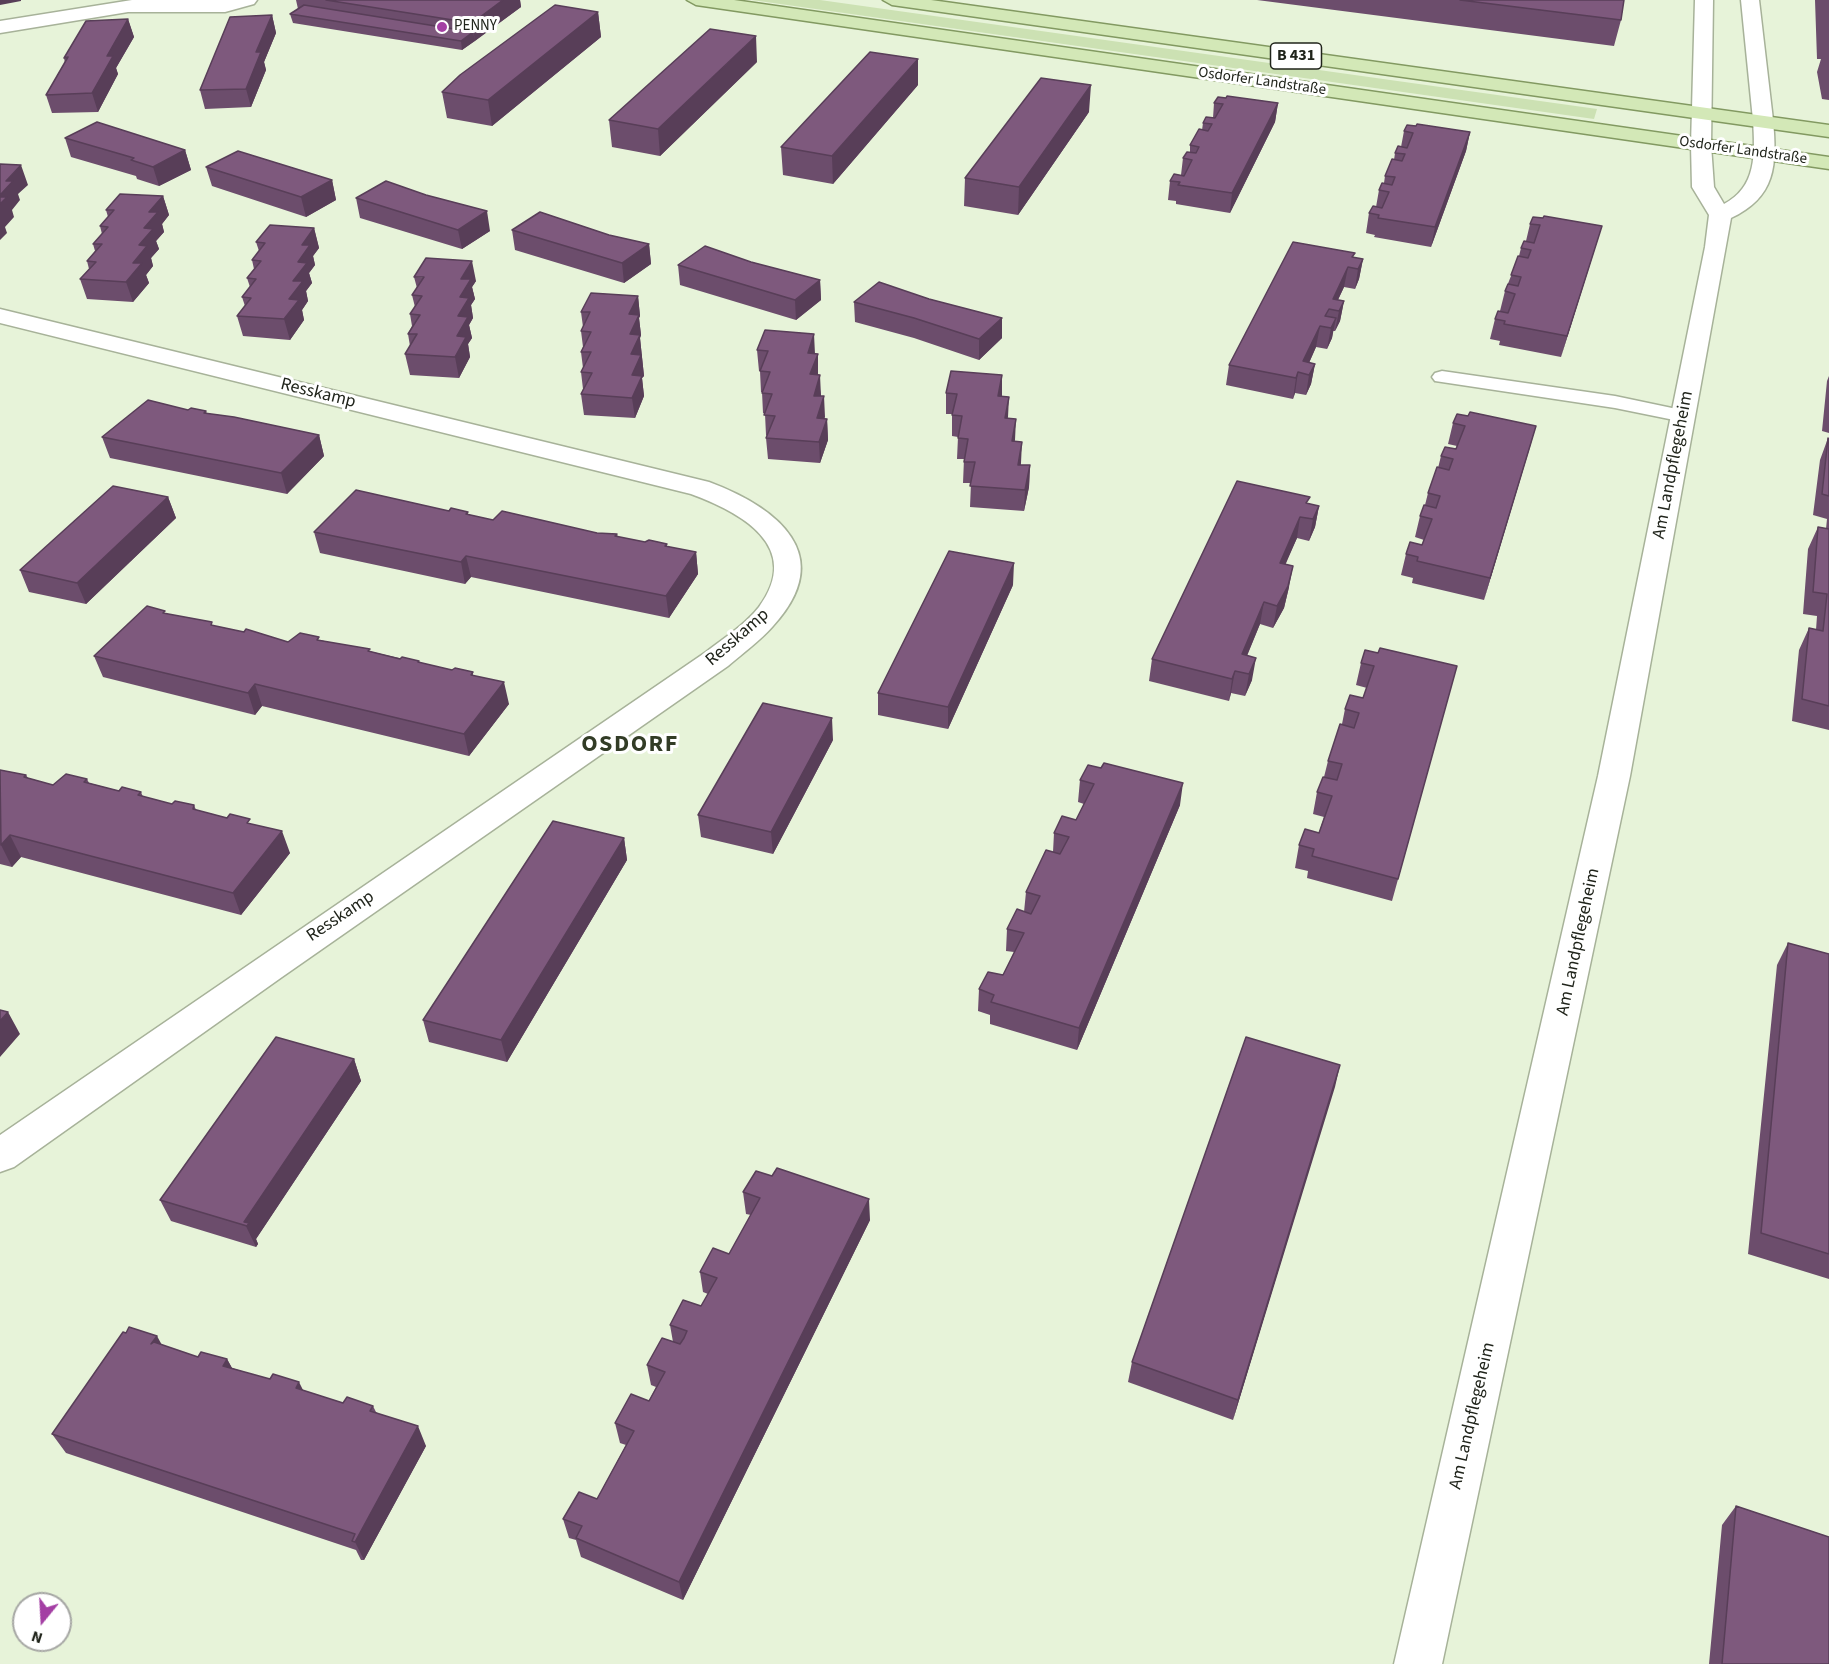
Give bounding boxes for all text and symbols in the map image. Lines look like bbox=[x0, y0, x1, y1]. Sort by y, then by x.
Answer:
place label: PENNY bbox=[454, 18, 497, 36]
marker: PENNY bbox=[435, 20, 449, 34]
road number: B 431 bbox=[1270, 43, 1322, 69]
street label: Osdorfer Landstraße bbox=[1197, 64, 1327, 100]
street label: Osdorfer Landstraße bbox=[1678, 133, 1808, 169]
street label: Resskamp bbox=[278, 374, 358, 414]
street label: Am Landpflegeheim bbox=[1649, 389, 1699, 541]
street label: Resskamp bbox=[702, 605, 774, 671]
district label: OSDORF bbox=[581, 732, 679, 760]
street label: Am Landpflegeheim bbox=[1553, 866, 1605, 1018]
street label: Resskamp bbox=[303, 887, 379, 947]
street label: Am Landpflegeheim bbox=[1446, 1340, 1500, 1492]
north arrow bbox=[12, 1592, 72, 1652]
text: N bbox=[29, 1625, 46, 1649]

